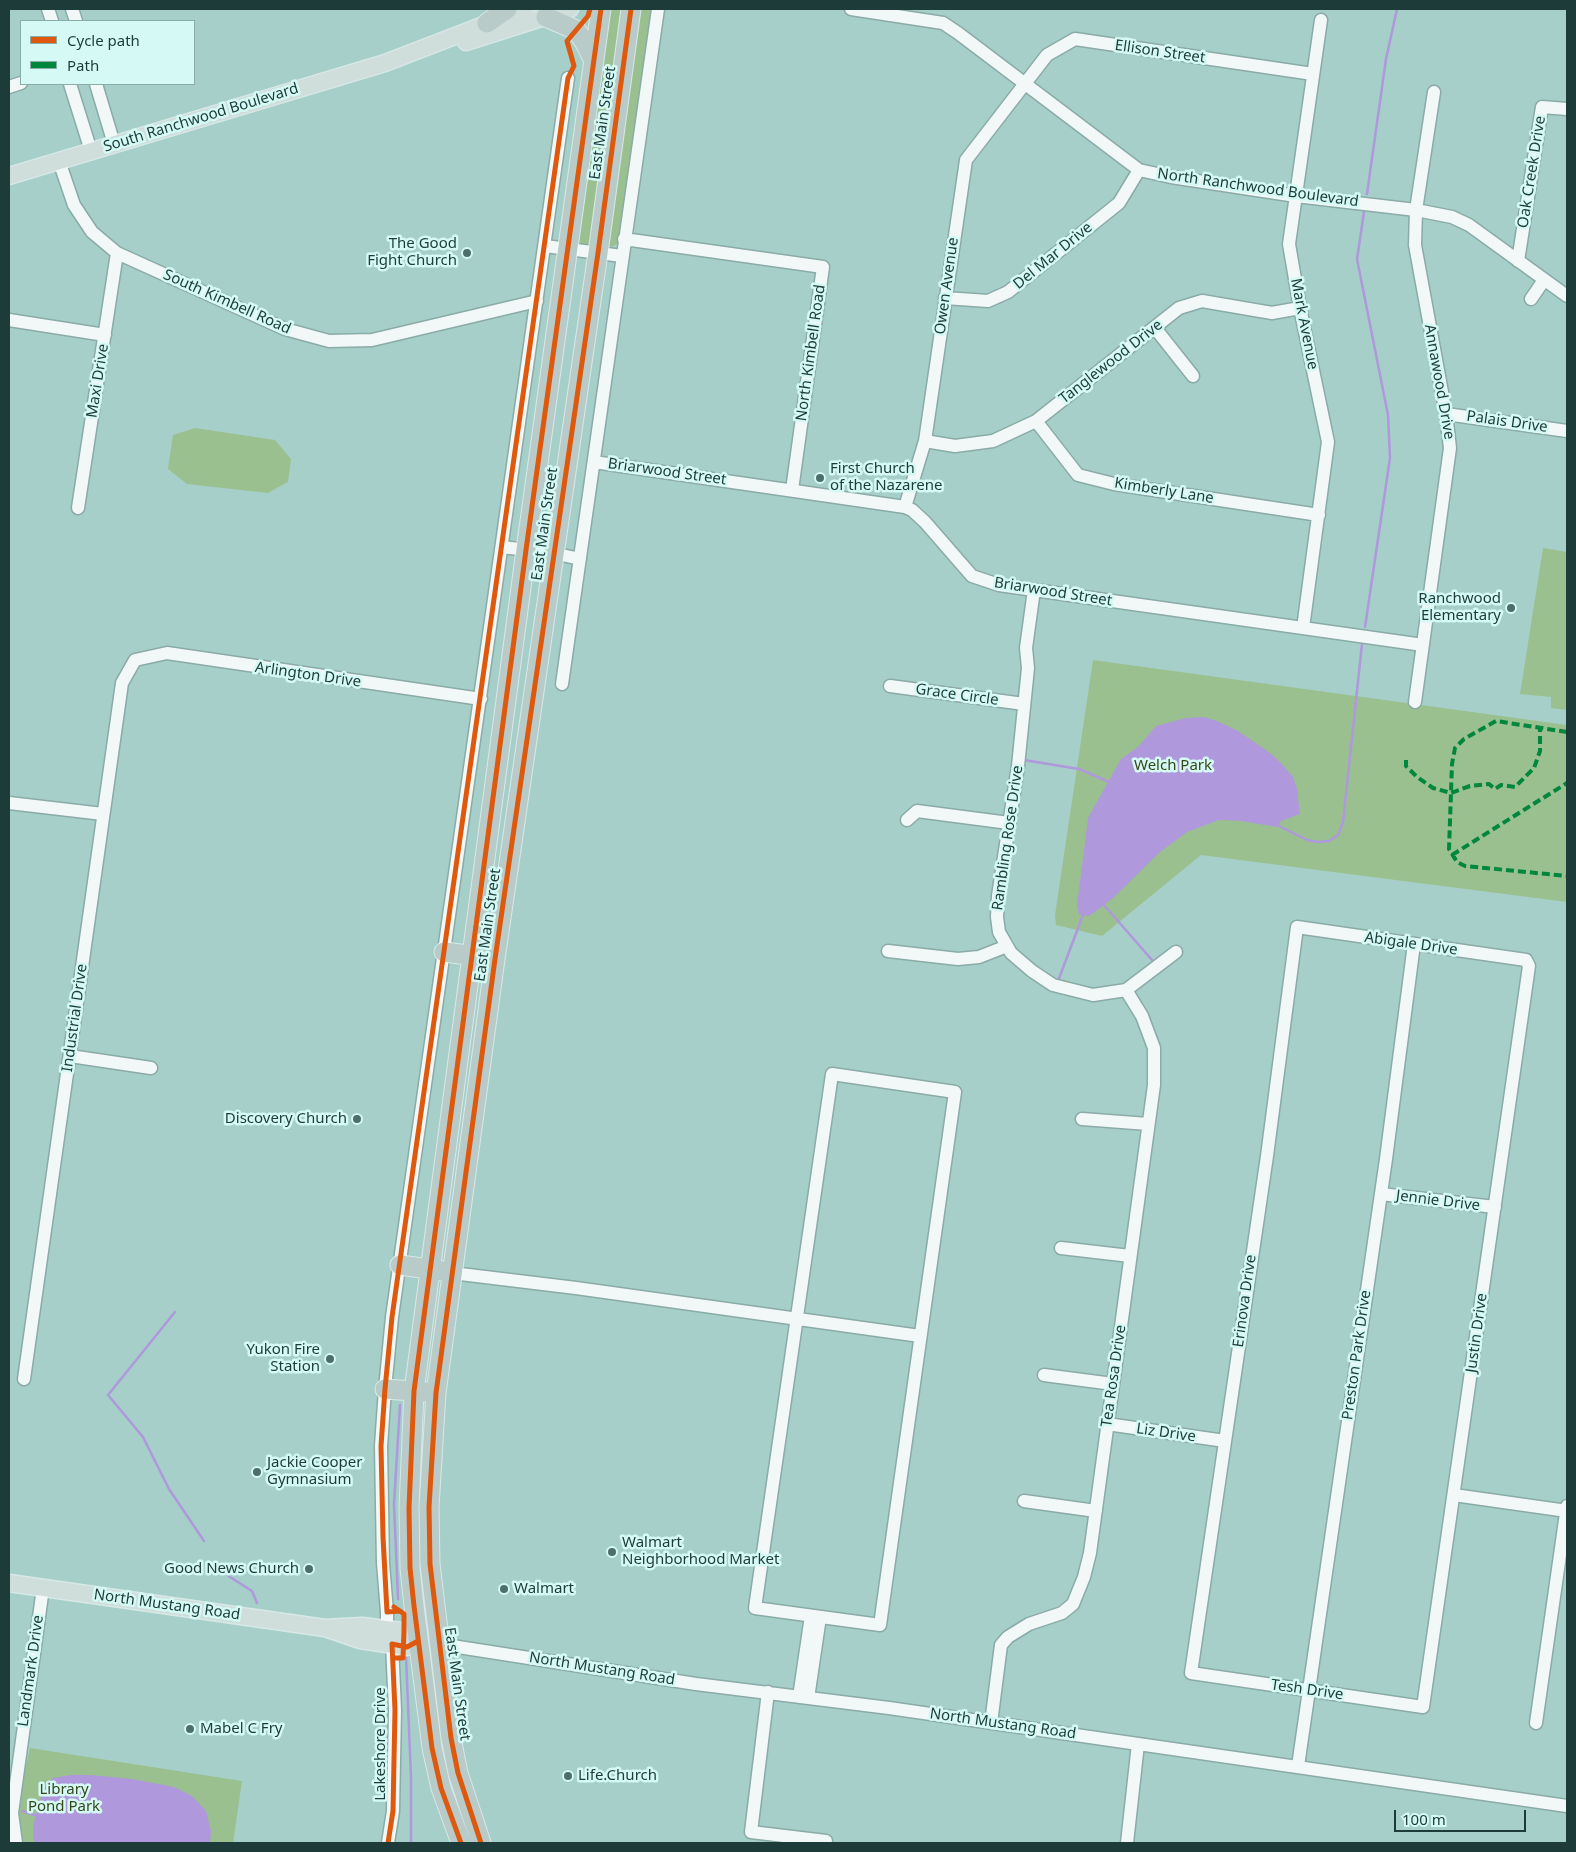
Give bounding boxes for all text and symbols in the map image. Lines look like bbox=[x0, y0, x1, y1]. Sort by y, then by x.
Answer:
legend bbox=[20, 20, 195, 85]
text: Cycle path bbox=[67, 30, 140, 50]
street label: Ellison Street bbox=[1114, 37, 1206, 67]
text: Path bbox=[67, 55, 99, 75]
street label: East Main Street bbox=[586, 65, 620, 181]
street label: South Ranchwood Boulevard bbox=[101, 80, 301, 156]
street label: Oak Creek Drive bbox=[1514, 115, 1550, 229]
street label: North Ranchwood Boulevard bbox=[1156, 165, 1360, 211]
street label: Del Mar Drive bbox=[1010, 219, 1096, 293]
place label: The Good Fight Church bbox=[367, 235, 457, 270]
street label: Owen Avenue bbox=[931, 236, 963, 336]
marker: The Good Fight Church bbox=[461, 247, 473, 259]
street label: South Kimbell Road bbox=[160, 266, 294, 338]
street label: Mark Avenue bbox=[1286, 277, 1322, 371]
street label: North Kimbell Road bbox=[792, 284, 830, 422]
street label: Tanglewood Drive bbox=[1056, 316, 1166, 408]
street label: Annawood Drive bbox=[1420, 323, 1458, 441]
street label: Maxi Drive bbox=[83, 343, 113, 419]
street label: Palais Drive bbox=[1465, 407, 1549, 437]
street label: Briarwood Street bbox=[607, 455, 727, 489]
place label: First Church of the Nazarene bbox=[830, 460, 943, 495]
street label: East Main Street bbox=[528, 466, 562, 582]
marker: First Church of the Nazarene bbox=[814, 472, 826, 484]
street label: Kimberly Lane bbox=[1113, 474, 1215, 508]
street label: Briarwood Street bbox=[993, 574, 1113, 610]
place label: Ranchwood Elementary bbox=[1418, 590, 1501, 625]
marker: Ranchwood Elementary bbox=[1505, 602, 1517, 614]
street label: Arlington Drive bbox=[254, 659, 362, 691]
street label: Grace Circle bbox=[914, 680, 1000, 710]
park label: Welch Park bbox=[1134, 757, 1212, 775]
street label: Rambling Rose Drive bbox=[989, 764, 1027, 912]
street label: East Main Street bbox=[471, 867, 505, 983]
street label: Abigale Drive bbox=[1363, 929, 1459, 959]
street label: Industrial Drive bbox=[59, 963, 91, 1073]
place label: Discovery Church bbox=[225, 1110, 347, 1128]
marker: Discovery Church bbox=[351, 1113, 363, 1125]
street label: Jennie Drive bbox=[1395, 1187, 1481, 1215]
street label: Erinova Drive bbox=[1230, 1253, 1260, 1349]
street label: Preston Park Drive bbox=[1339, 1289, 1375, 1421]
street label: Justin Drive bbox=[1463, 1292, 1491, 1374]
street label: Tea Rosa Drive bbox=[1098, 1324, 1130, 1428]
place label: Yukon Fire Station bbox=[246, 1341, 320, 1376]
marker: Yukon Fire Station bbox=[324, 1353, 336, 1365]
street label: Liz Drive bbox=[1135, 1420, 1197, 1446]
place label: Jackie Cooper Gymnasium bbox=[267, 1454, 362, 1489]
marker: Jackie Cooper Gymnasium bbox=[251, 1466, 263, 1478]
place label: Walmart Neighborhood Market bbox=[622, 1534, 779, 1569]
marker: Walmart Neighborhood Market bbox=[606, 1546, 618, 1558]
place label: Good News Church bbox=[164, 1560, 299, 1578]
marker: Good News Church bbox=[303, 1563, 315, 1575]
place label: Walmart bbox=[514, 1580, 574, 1598]
marker: Walmart bbox=[498, 1583, 510, 1595]
street label: North Mustang Road bbox=[93, 1586, 241, 1624]
street label: Landmark Drive bbox=[14, 1614, 48, 1728]
street label: East Main Street bbox=[440, 1626, 474, 1742]
street label: North Mustang Road bbox=[528, 1649, 676, 1689]
street label: Tesh Drive bbox=[1270, 1676, 1344, 1704]
street label: Lakeshore Drive bbox=[372, 1687, 390, 1801]
street label: North Mustang Road bbox=[929, 1705, 1077, 1743]
place label: Mabel C Fry bbox=[200, 1720, 282, 1738]
marker: Mabel C Fry bbox=[184, 1723, 196, 1735]
place label: Life.Church bbox=[578, 1767, 657, 1785]
marker: Life.Church bbox=[562, 1770, 574, 1782]
park label: Library Pond Park bbox=[28, 1781, 100, 1816]
scale bar bbox=[1396, 1800, 1528, 1832]
text: 100 m bbox=[1402, 1809, 1446, 1829]

